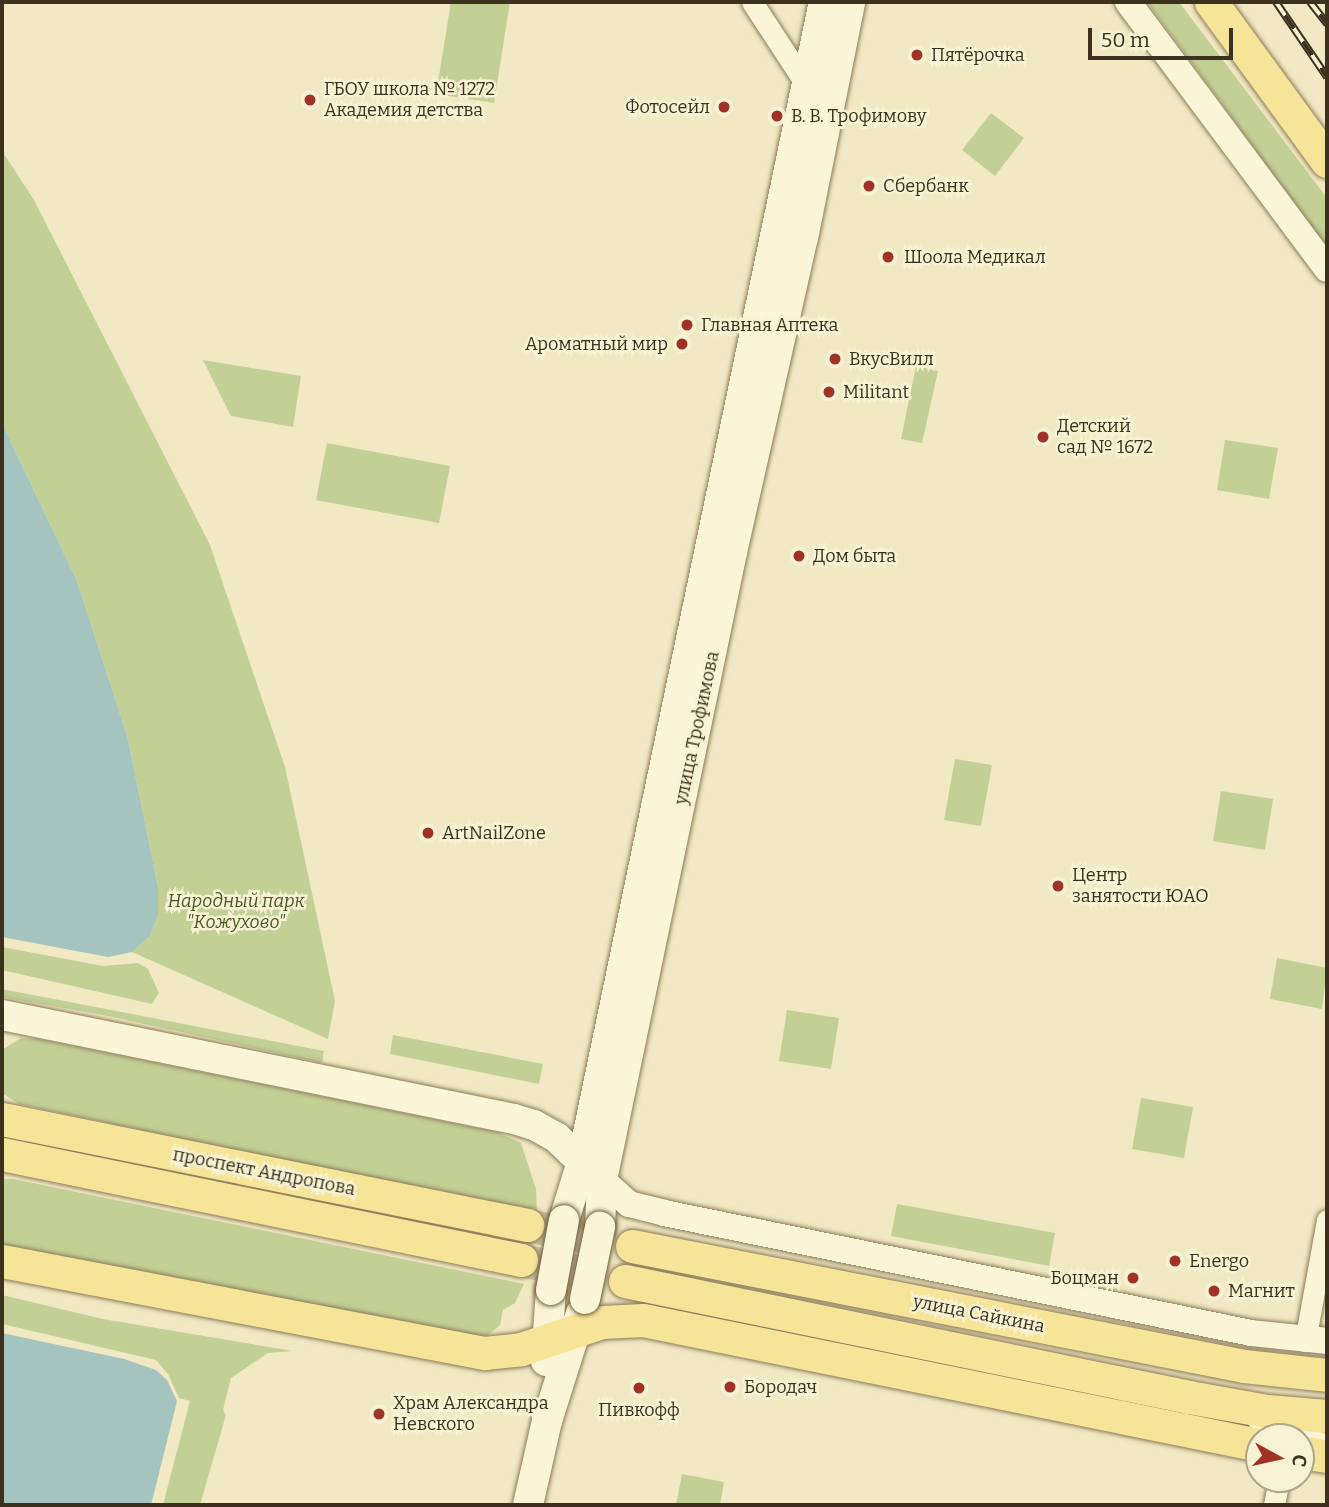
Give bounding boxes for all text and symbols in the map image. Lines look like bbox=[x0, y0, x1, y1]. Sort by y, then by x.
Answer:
scale bar bbox=[1091, 14, 1236, 58]
text: 50 m bbox=[1101, 27, 1150, 53]
place label: Пятёрочка bbox=[931, 44, 1025, 66]
marker: Пятёрочка bbox=[909, 47, 925, 63]
place label: ГБОУ школа № 1272 Академия детства bbox=[324, 79, 495, 122]
marker: ГБОУ школа № 1272 Академия детства bbox=[302, 92, 318, 108]
place label: Фотосейл bbox=[625, 96, 710, 118]
marker: Фотосейл bbox=[716, 99, 732, 115]
place label: В. В. Трофимову bbox=[791, 105, 927, 127]
marker: В. В. Трофимову bbox=[769, 108, 785, 124]
place label: Сбербанк bbox=[883, 175, 969, 197]
marker: Сбербанк bbox=[861, 178, 877, 194]
place label: Шоола Медикал bbox=[904, 246, 1046, 268]
marker: Шоола Медикал bbox=[878, 247, 898, 267]
place label: Главная Аптека bbox=[701, 314, 838, 336]
marker: Главная Аптека bbox=[679, 317, 695, 333]
place label: Ароматный мир bbox=[525, 333, 668, 355]
marker: Ароматный мир bbox=[674, 336, 690, 352]
place label: ВкусВилл bbox=[849, 348, 934, 370]
marker: ВкусВилл bbox=[827, 351, 843, 367]
place label: Militant bbox=[843, 381, 909, 403]
marker: Militant bbox=[821, 384, 837, 400]
place label: Детский сад № 1672 bbox=[1057, 416, 1153, 458]
marker: Детский сад № 1672 bbox=[1035, 429, 1051, 445]
place label: Дом быта bbox=[813, 545, 896, 567]
marker: Дом быта bbox=[791, 548, 807, 564]
street label: улица Трофимова bbox=[670, 649, 724, 807]
place label: ArtNailZone bbox=[442, 822, 546, 844]
marker: ArtNailZone bbox=[420, 825, 436, 841]
place label: Центр занятости ЮАО bbox=[1072, 865, 1209, 908]
marker: Центр занятости ЮАО bbox=[1050, 878, 1066, 894]
park label: Народный парк "Кожухово" bbox=[167, 891, 305, 934]
street label: проспект Андропова bbox=[171, 1144, 357, 1200]
place label: Energo bbox=[1189, 1250, 1249, 1272]
marker: Energo bbox=[1167, 1253, 1183, 1269]
place label: Боцман bbox=[1050, 1267, 1119, 1289]
marker: Боцман bbox=[1125, 1270, 1141, 1286]
place label: Магнит bbox=[1228, 1280, 1295, 1302]
marker: Магнит bbox=[1206, 1283, 1222, 1299]
street label: улица Сайкина bbox=[911, 1291, 1047, 1337]
place label: Бородач bbox=[744, 1376, 817, 1398]
marker: Бородач bbox=[722, 1379, 738, 1395]
marker: Пивкофф bbox=[631, 1380, 647, 1396]
place label: Храм Александра Невского bbox=[393, 1393, 549, 1436]
place label: Пивкофф bbox=[598, 1399, 680, 1421]
marker: Храм Александра Невского bbox=[371, 1406, 387, 1422]
north arrow bbox=[1245, 1423, 1315, 1493]
text: С bbox=[1287, 1453, 1312, 1468]

